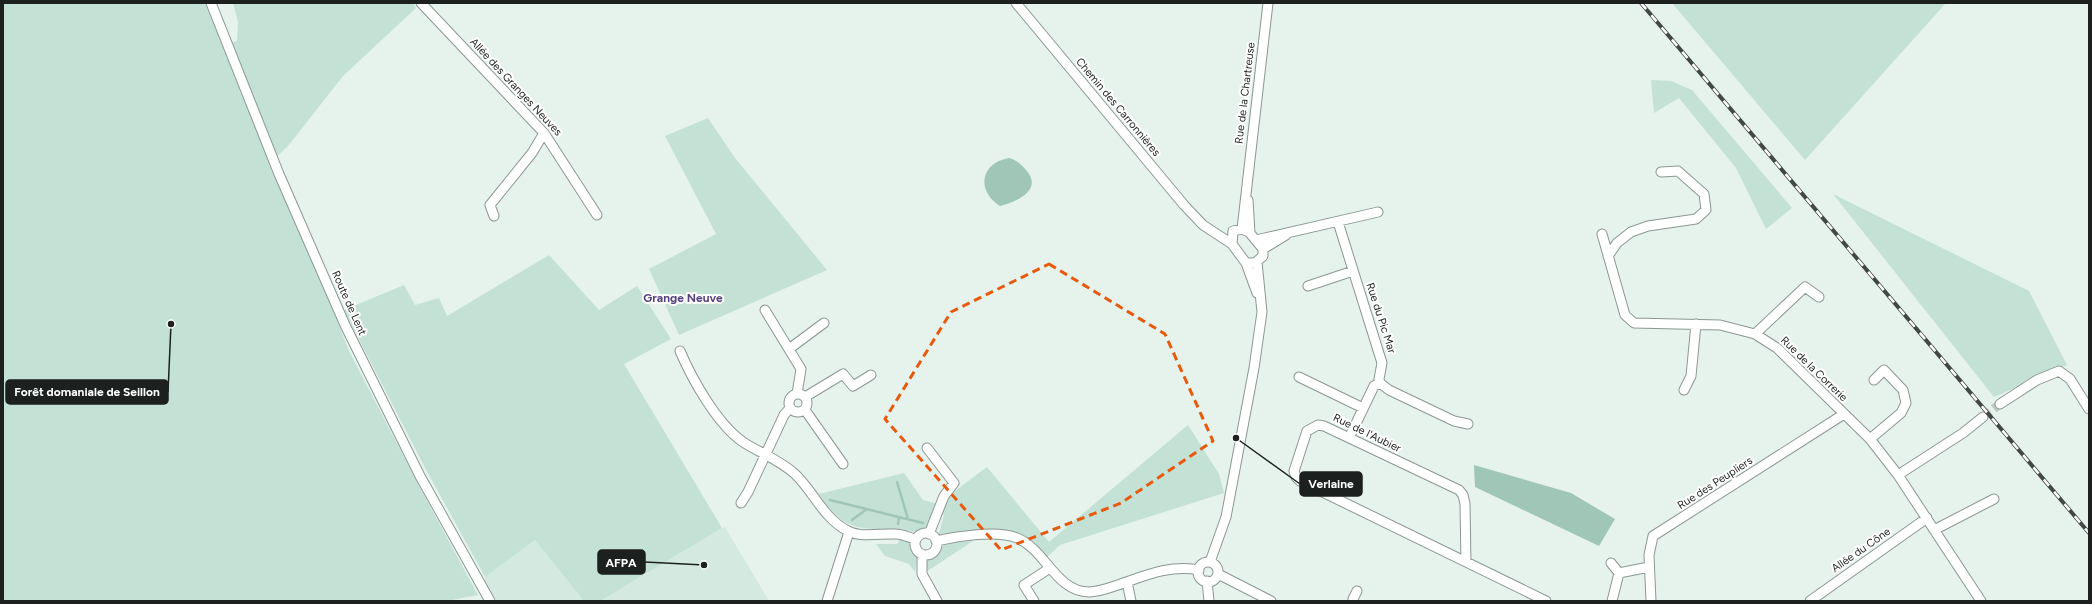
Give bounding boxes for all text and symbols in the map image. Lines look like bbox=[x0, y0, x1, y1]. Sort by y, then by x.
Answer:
street label: Allée des Granges Neuves bbox=[467, 35, 565, 139]
street label: Rue de la Chartreuse bbox=[1232, 41, 1258, 145]
street label: Chemin des Carronnières bbox=[1073, 55, 1163, 159]
street label: Route de Lent bbox=[329, 269, 369, 337]
street label: Rue du Pic Mar bbox=[1363, 281, 1399, 355]
district label: Grange Neuve bbox=[643, 291, 723, 305]
street label: Rue de la Correrie bbox=[1778, 334, 1850, 404]
callout: Forêt domaniale de Seillon bbox=[6, 380, 168, 404]
text: Forêt domaniale de Seillon bbox=[14, 385, 160, 399]
street label: Rue de l'Aubier bbox=[1331, 411, 1403, 455]
street label: Rue des Peupliers bbox=[1675, 454, 1755, 512]
callout: Verlaine bbox=[1300, 472, 1362, 496]
text: Verlaine bbox=[1308, 477, 1354, 491]
street label: Allée du Cône bbox=[1829, 525, 1893, 575]
callout: AFPA bbox=[598, 550, 645, 574]
text: AFPA bbox=[605, 556, 637, 570]

